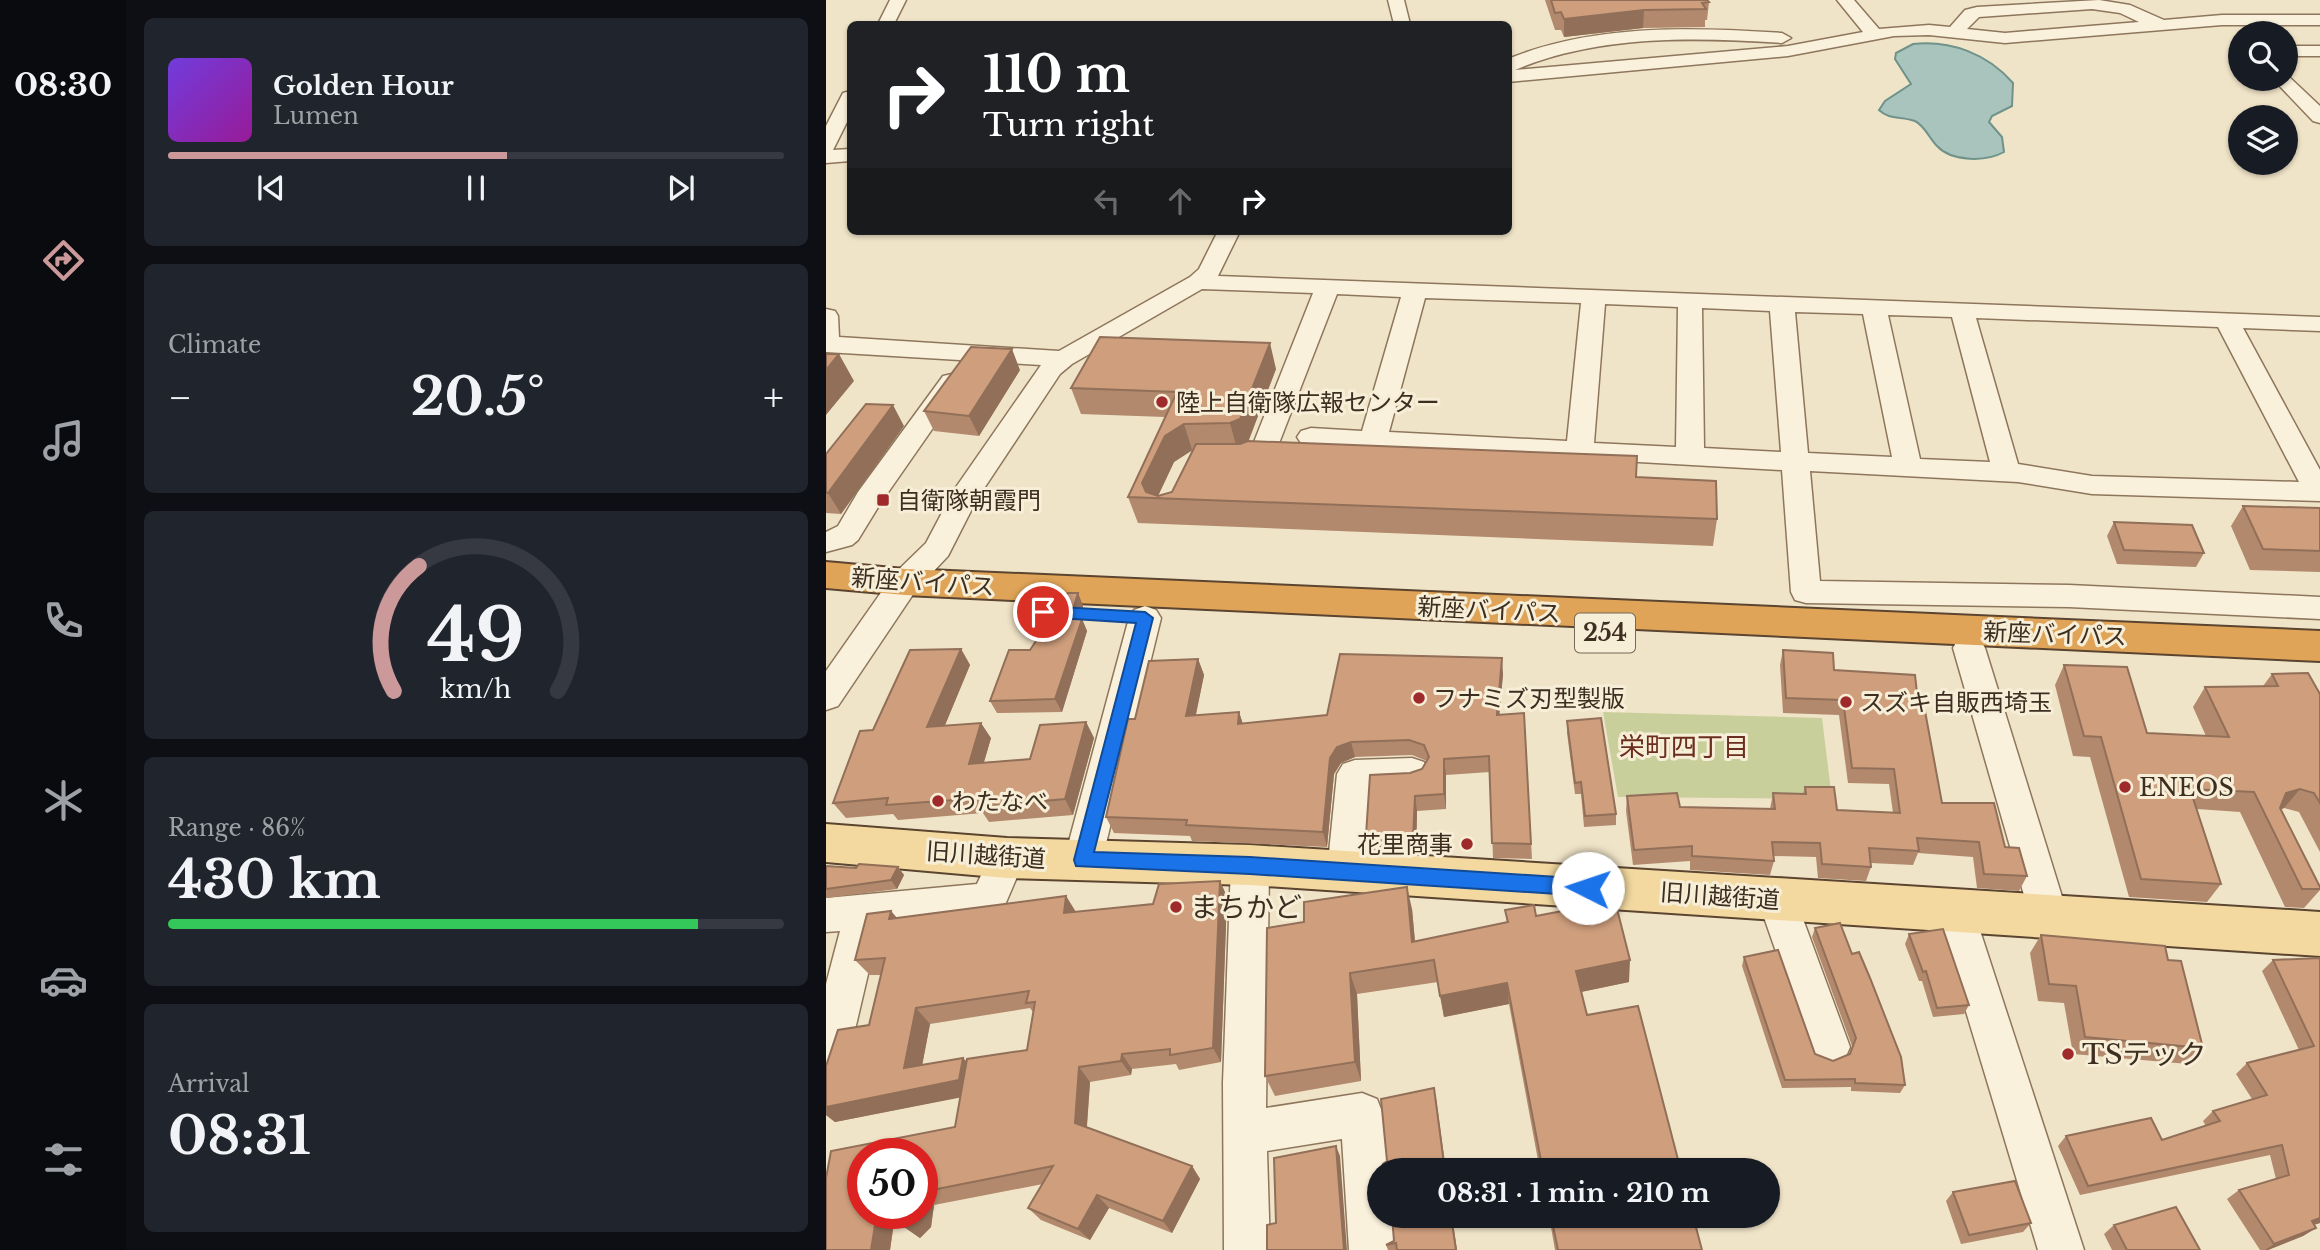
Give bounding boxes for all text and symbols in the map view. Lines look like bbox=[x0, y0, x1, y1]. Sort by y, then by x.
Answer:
map controls bbox=[2228, 21, 2298, 175]
button: search bbox=[2228, 21, 2298, 91]
text: 110 m bbox=[983, 44, 1130, 105]
icon: right bbox=[868, 49, 959, 140]
text: 08:30 bbox=[14, 65, 112, 105]
text: Golden Hour bbox=[273, 70, 454, 102]
text: Lumen bbox=[273, 102, 359, 130]
text: Turn right bbox=[983, 105, 1154, 145]
button: layers bbox=[2228, 105, 2298, 175]
icon: previous bbox=[252, 169, 290, 207]
icon: pause bbox=[457, 169, 495, 207]
icon: next bbox=[662, 169, 700, 207]
icon: left bbox=[1088, 182, 1126, 220]
icon: ahead bbox=[1161, 182, 1199, 220]
icon: right bbox=[1234, 182, 1272, 220]
icon: directions bbox=[39, 236, 88, 285]
text: Climate bbox=[168, 331, 261, 359]
text: 20.5° bbox=[411, 365, 545, 429]
text: − bbox=[168, 374, 192, 421]
text: + bbox=[763, 374, 784, 421]
place label: 陸上自衛隊広報センター bbox=[1176, 388, 1440, 417]
marker: 陸上自衛隊広報センター bbox=[1154, 394, 1170, 410]
icon: music bbox=[39, 416, 88, 465]
place label: 自衛隊朝霞門 bbox=[897, 486, 1041, 515]
marker: 自衛隊朝霞門 bbox=[875, 492, 891, 508]
street label: 新座バイパス bbox=[850, 563, 996, 601]
pin bbox=[1013, 582, 1073, 642]
text: 49 bbox=[427, 590, 525, 681]
street label: 新座バイパス bbox=[1417, 592, 1561, 628]
icon: arrive bbox=[1024, 593, 1062, 631]
icon: phone bbox=[39, 596, 88, 645]
road number: 254 bbox=[1575, 614, 1635, 652]
street label: 新座バイパス bbox=[1983, 617, 2127, 651]
text: km/h bbox=[441, 674, 511, 705]
place label: フナミズ刃型製版 bbox=[1433, 684, 1625, 713]
place label: スズキ自販西埼玉 bbox=[1860, 688, 2052, 717]
marker: フナミズ刃型製版 bbox=[1411, 690, 1427, 706]
marker: スズキ自販西埼玉 bbox=[1838, 694, 1854, 710]
district label: 栄町四丁目 bbox=[1619, 731, 1749, 763]
place label: ENEOS bbox=[2139, 773, 2234, 802]
icon: climate bbox=[39, 776, 88, 825]
marker: ENEOS bbox=[2117, 779, 2133, 795]
place label: わたなべ bbox=[952, 787, 1048, 816]
marker: わたなべ bbox=[930, 793, 946, 809]
text: Range · 86% bbox=[168, 814, 305, 842]
place label: 花里商事 bbox=[1357, 830, 1453, 859]
street label: 旧川越街道 bbox=[925, 836, 1047, 874]
marker: 花里商事 bbox=[1459, 836, 1475, 852]
text: 430 km bbox=[168, 848, 381, 912]
position arrow bbox=[1551, 851, 1625, 925]
street label: 旧川越街道 bbox=[1659, 877, 1781, 915]
place label: まちかど bbox=[1190, 890, 1302, 925]
marker: まちかど bbox=[1168, 899, 1184, 915]
icon: car bbox=[39, 956, 88, 1005]
place label: TSテック bbox=[2082, 1037, 2207, 1072]
marker: TSテック bbox=[2060, 1046, 2076, 1062]
text: Arrival bbox=[168, 1070, 249, 1098]
text: 08:31 bbox=[168, 1104, 311, 1168]
icon: filters bbox=[39, 1135, 88, 1184]
speed limit sign: 50 bbox=[847, 1138, 938, 1229]
text: 08:31 · 1 min · 210 m bbox=[1437, 1177, 1710, 1209]

